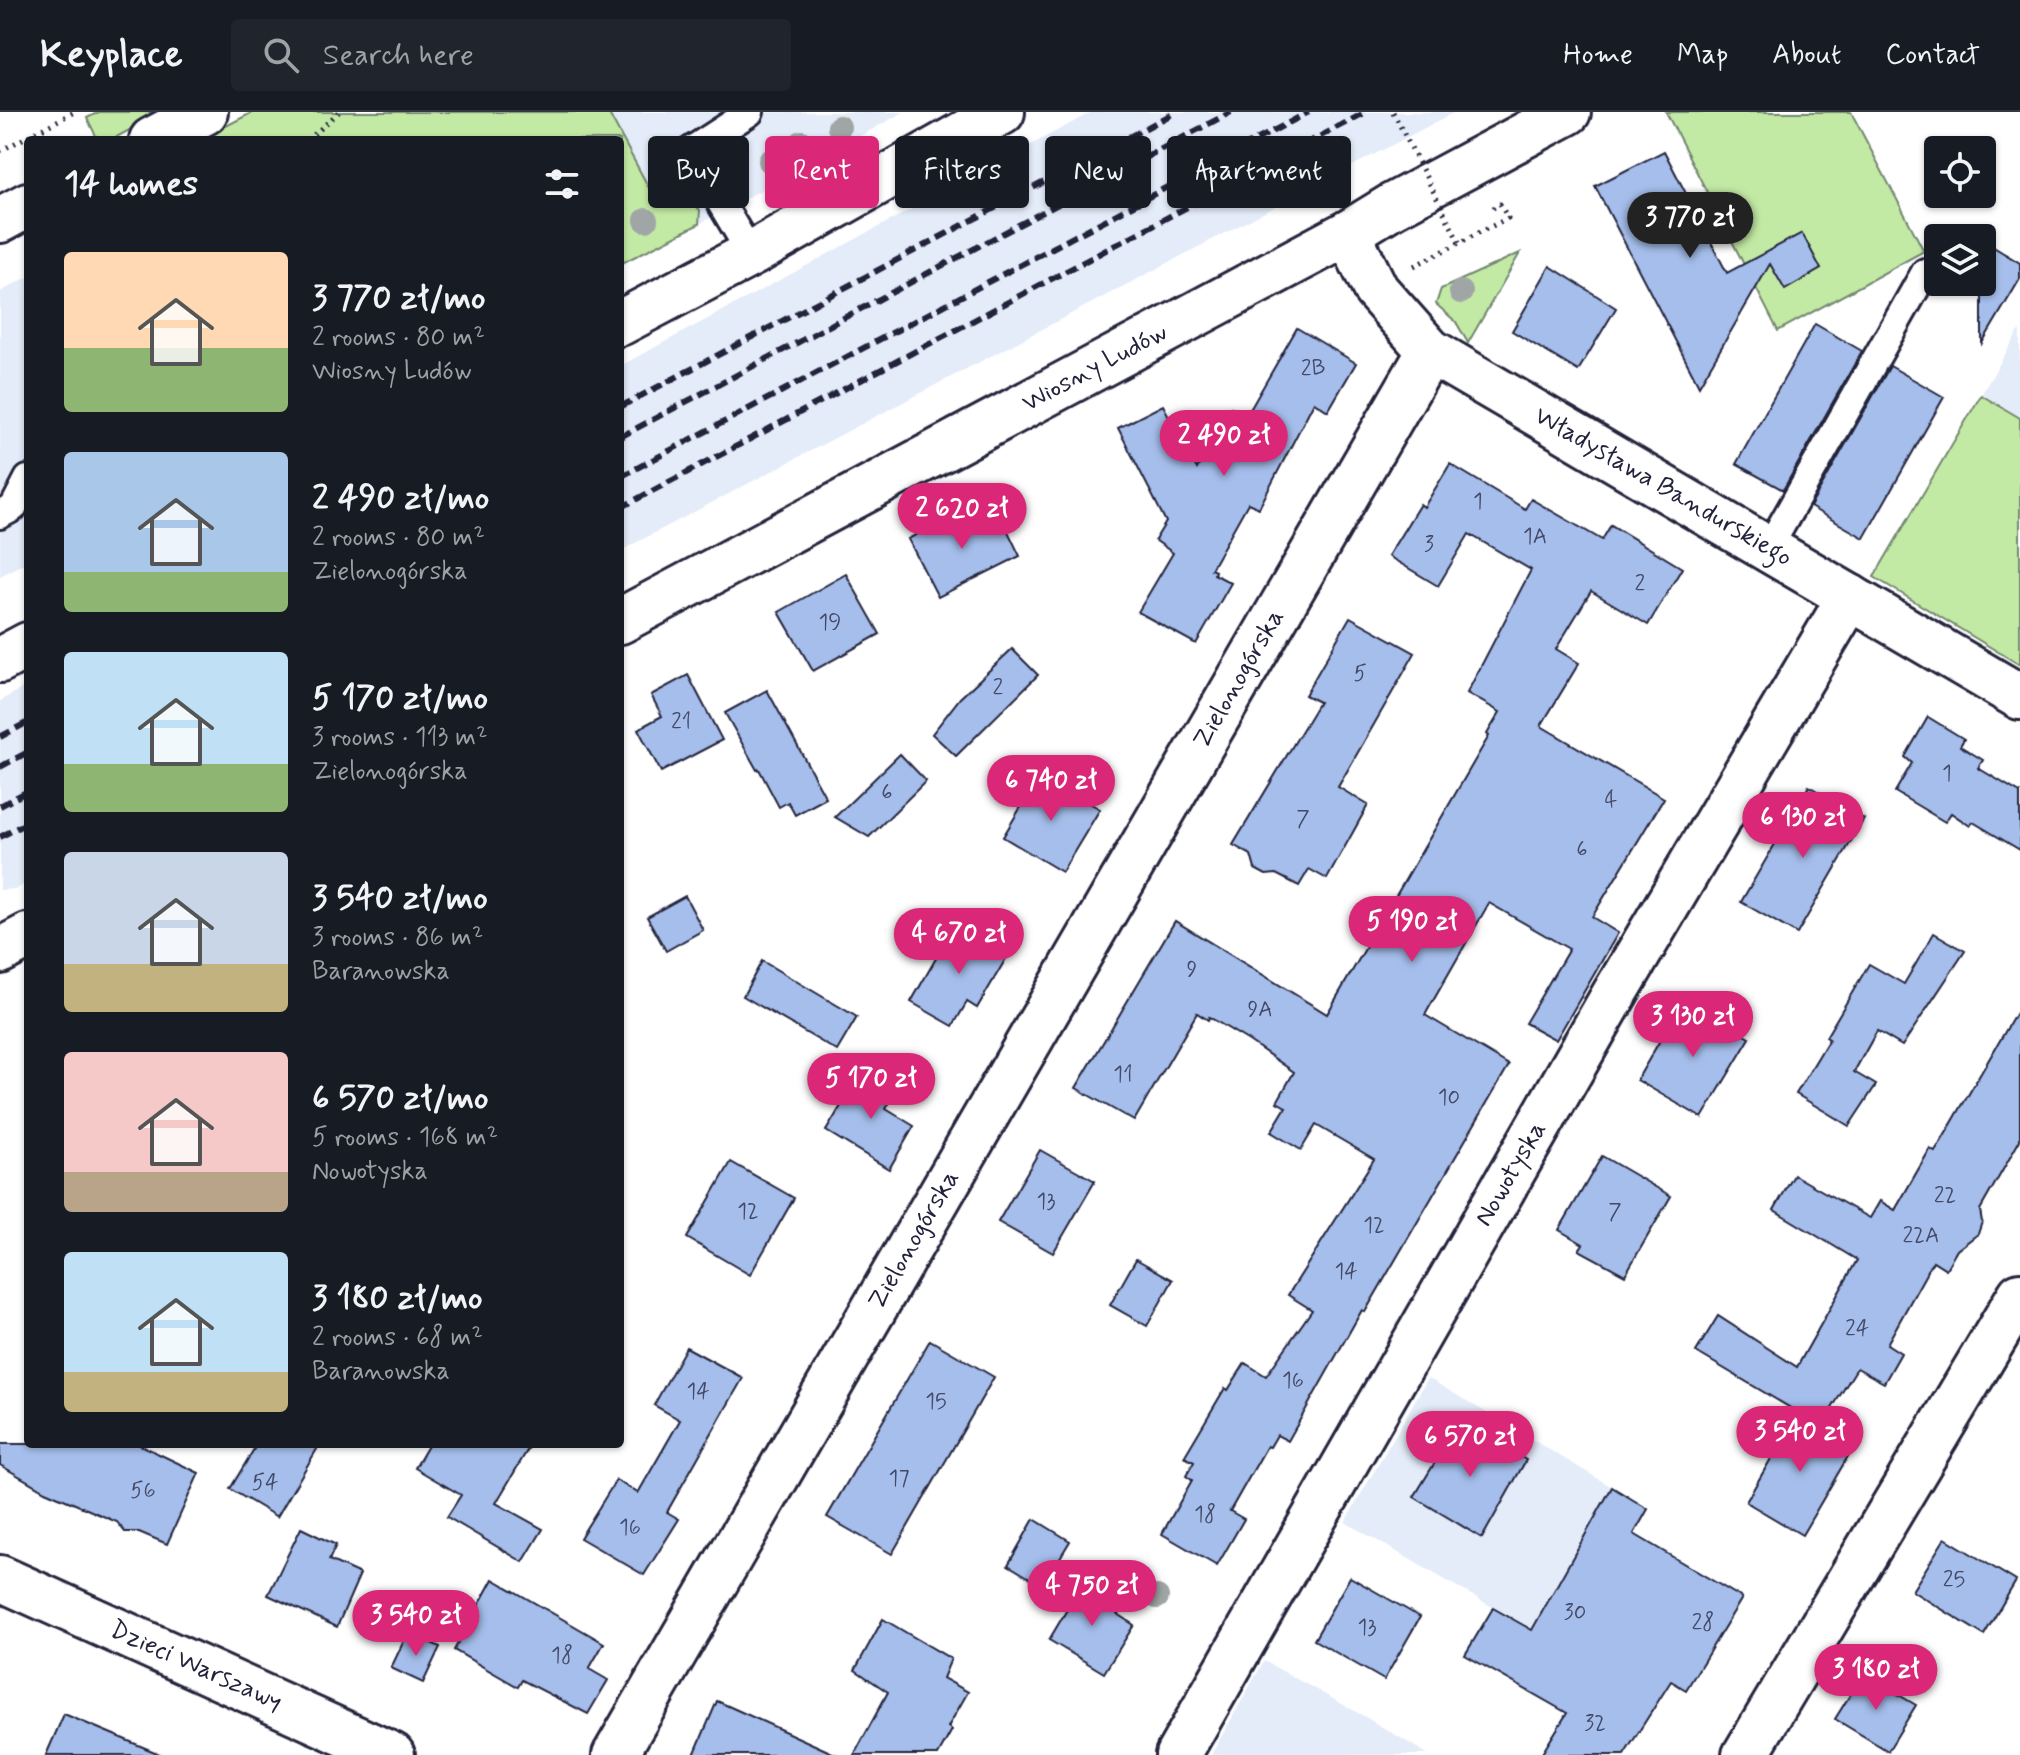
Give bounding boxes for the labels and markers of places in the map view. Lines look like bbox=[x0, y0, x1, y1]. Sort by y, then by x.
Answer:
pin: 3 770 zł bbox=[1607, 192, 1773, 260]
pin: 2 490 zł bbox=[1141, 410, 1307, 478]
pin: 2 620 zł bbox=[879, 483, 1045, 551]
pin: 6 740 zł bbox=[968, 755, 1134, 823]
pin: 6 130 zł bbox=[1720, 792, 1886, 860]
pin: 5 190 zł bbox=[1329, 896, 1495, 964]
pin: 4 670 zł bbox=[876, 908, 1042, 976]
pin: 3 130 zł bbox=[1610, 991, 1776, 1059]
pin: 5 170 zł bbox=[788, 1053, 954, 1121]
pin: 3 540 zł bbox=[1717, 1406, 1883, 1474]
pin: 6 570 zł bbox=[1387, 1411, 1553, 1479]
pin: 4 750 zł bbox=[1009, 1560, 1175, 1628]
pin: 3 540 zł bbox=[333, 1590, 499, 1658]
pin: 3 180 zł bbox=[1793, 1644, 1959, 1712]

